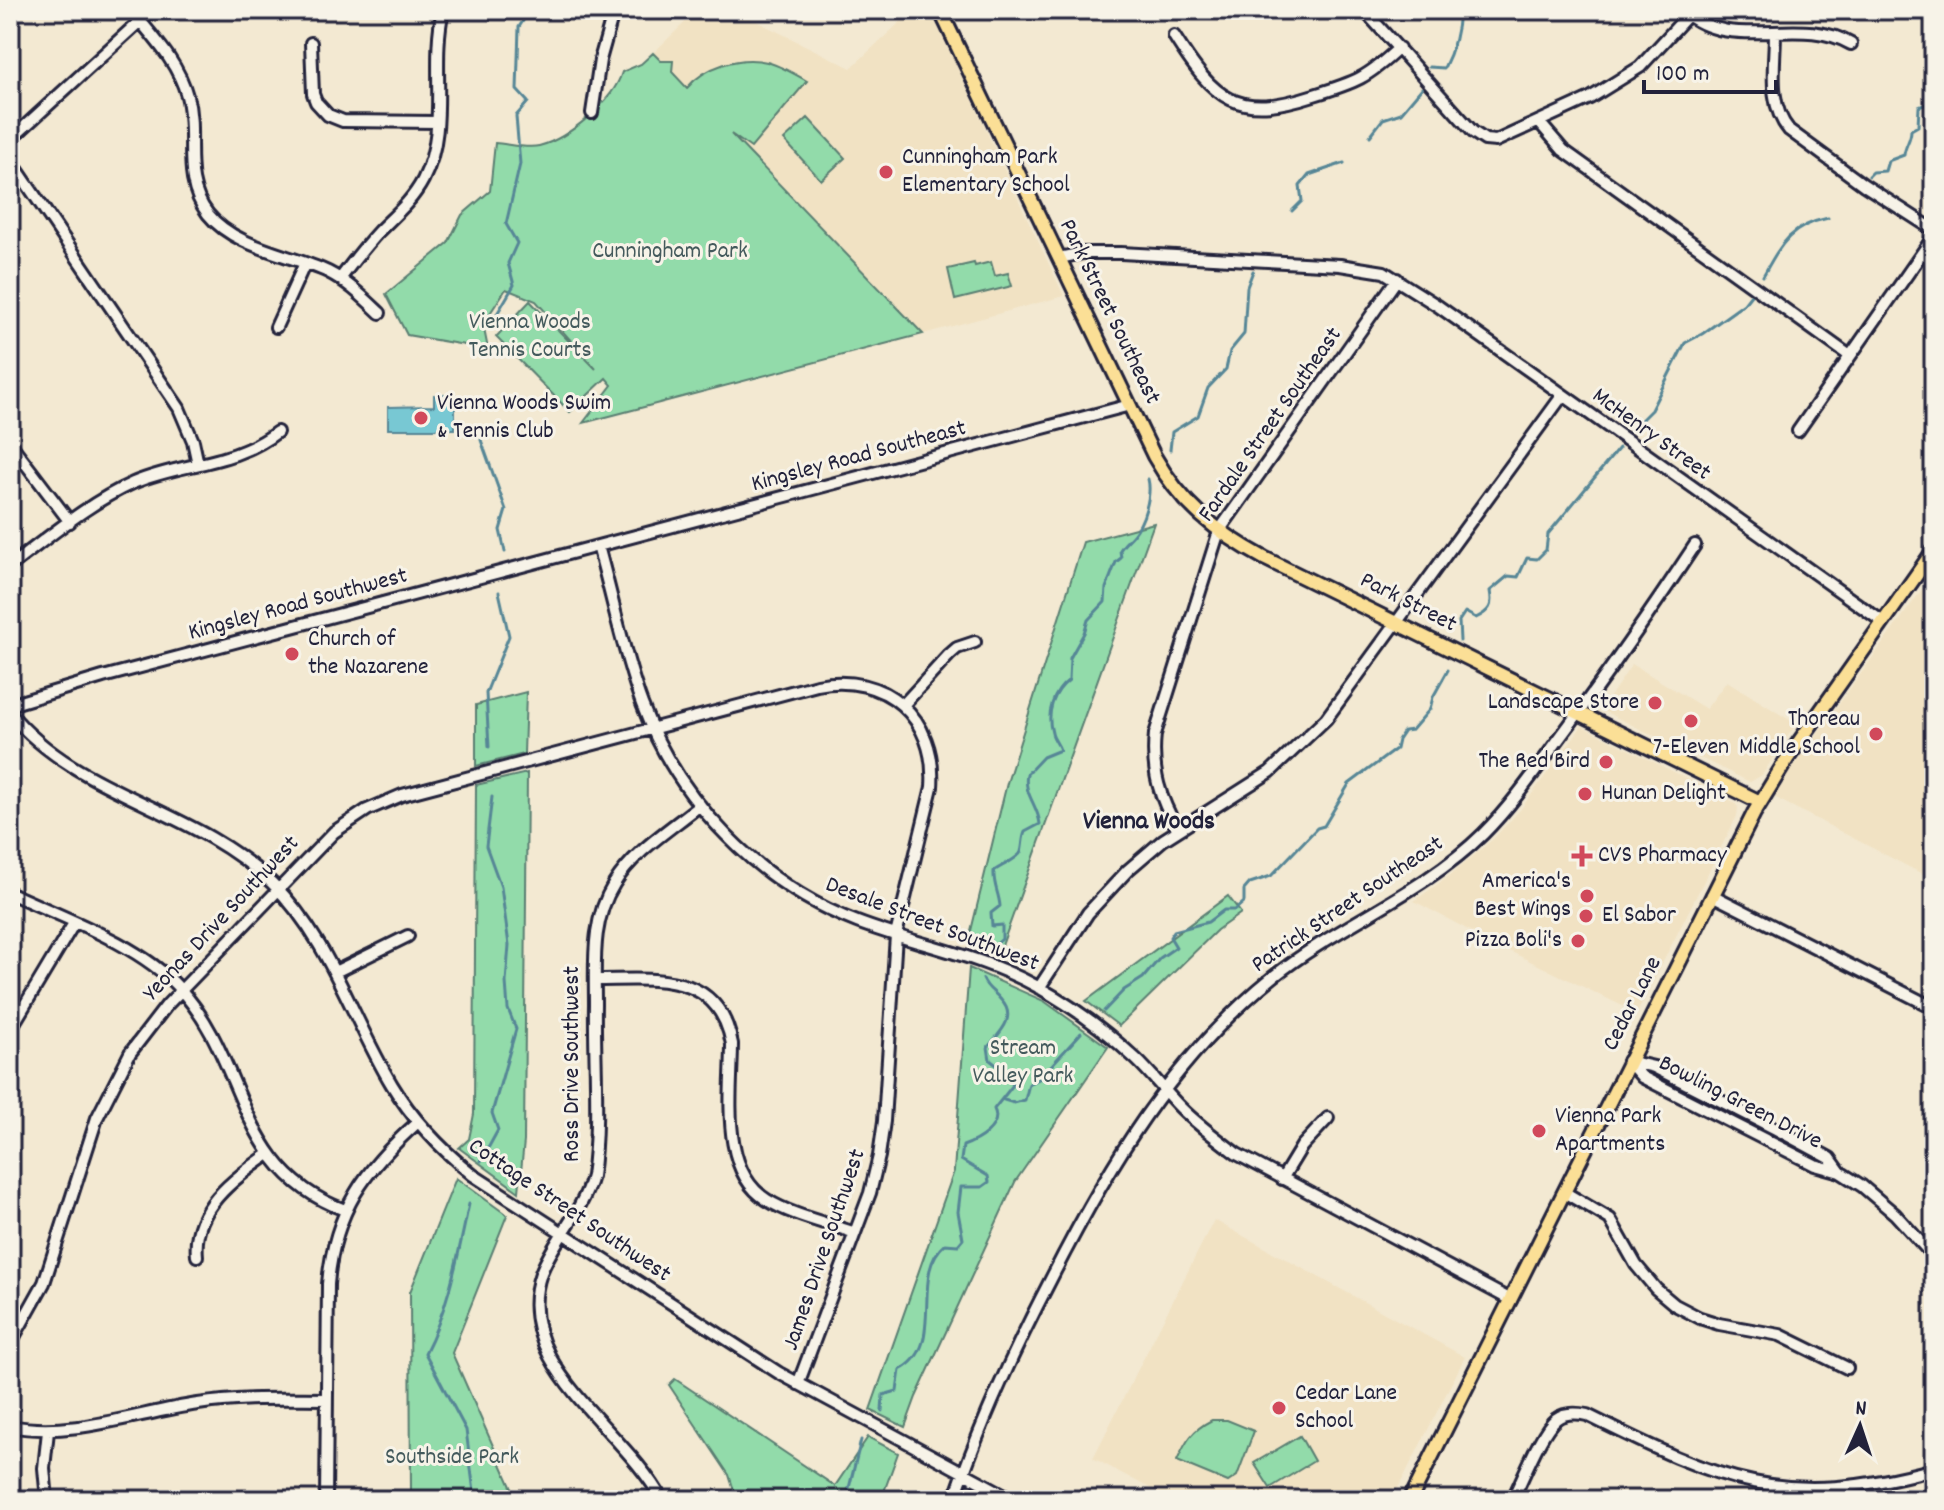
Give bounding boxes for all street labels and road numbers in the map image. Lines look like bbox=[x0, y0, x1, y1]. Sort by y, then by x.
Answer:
street label: Park Street Southeast bbox=[1049, 214, 1169, 411]
street label: Fardale Street Southeast bbox=[1191, 320, 1351, 529]
street label: McHenry Street bbox=[1584, 380, 1718, 490]
street label: Kingsley Road Southeast bbox=[748, 412, 970, 502]
street label: Kingsley Road Southwest bbox=[185, 559, 411, 651]
street label: Park Street bbox=[1354, 564, 1462, 642]
street label: Yeonas Drive Southwest bbox=[136, 828, 308, 1010]
street label: Patrick Street Southeast bbox=[1245, 828, 1451, 982]
street label: Desale Street Southwest bbox=[820, 869, 1044, 981]
street label: Cedar Lane bbox=[1595, 951, 1671, 1057]
street label: Ross Drive Southwest bbox=[556, 966, 590, 1162]
street label: Bowling Green Drive bbox=[1652, 1047, 1828, 1159]
street label: Cottage Street Southwest bbox=[461, 1130, 677, 1292]
street label: James Drive Southwest bbox=[775, 1145, 875, 1355]

